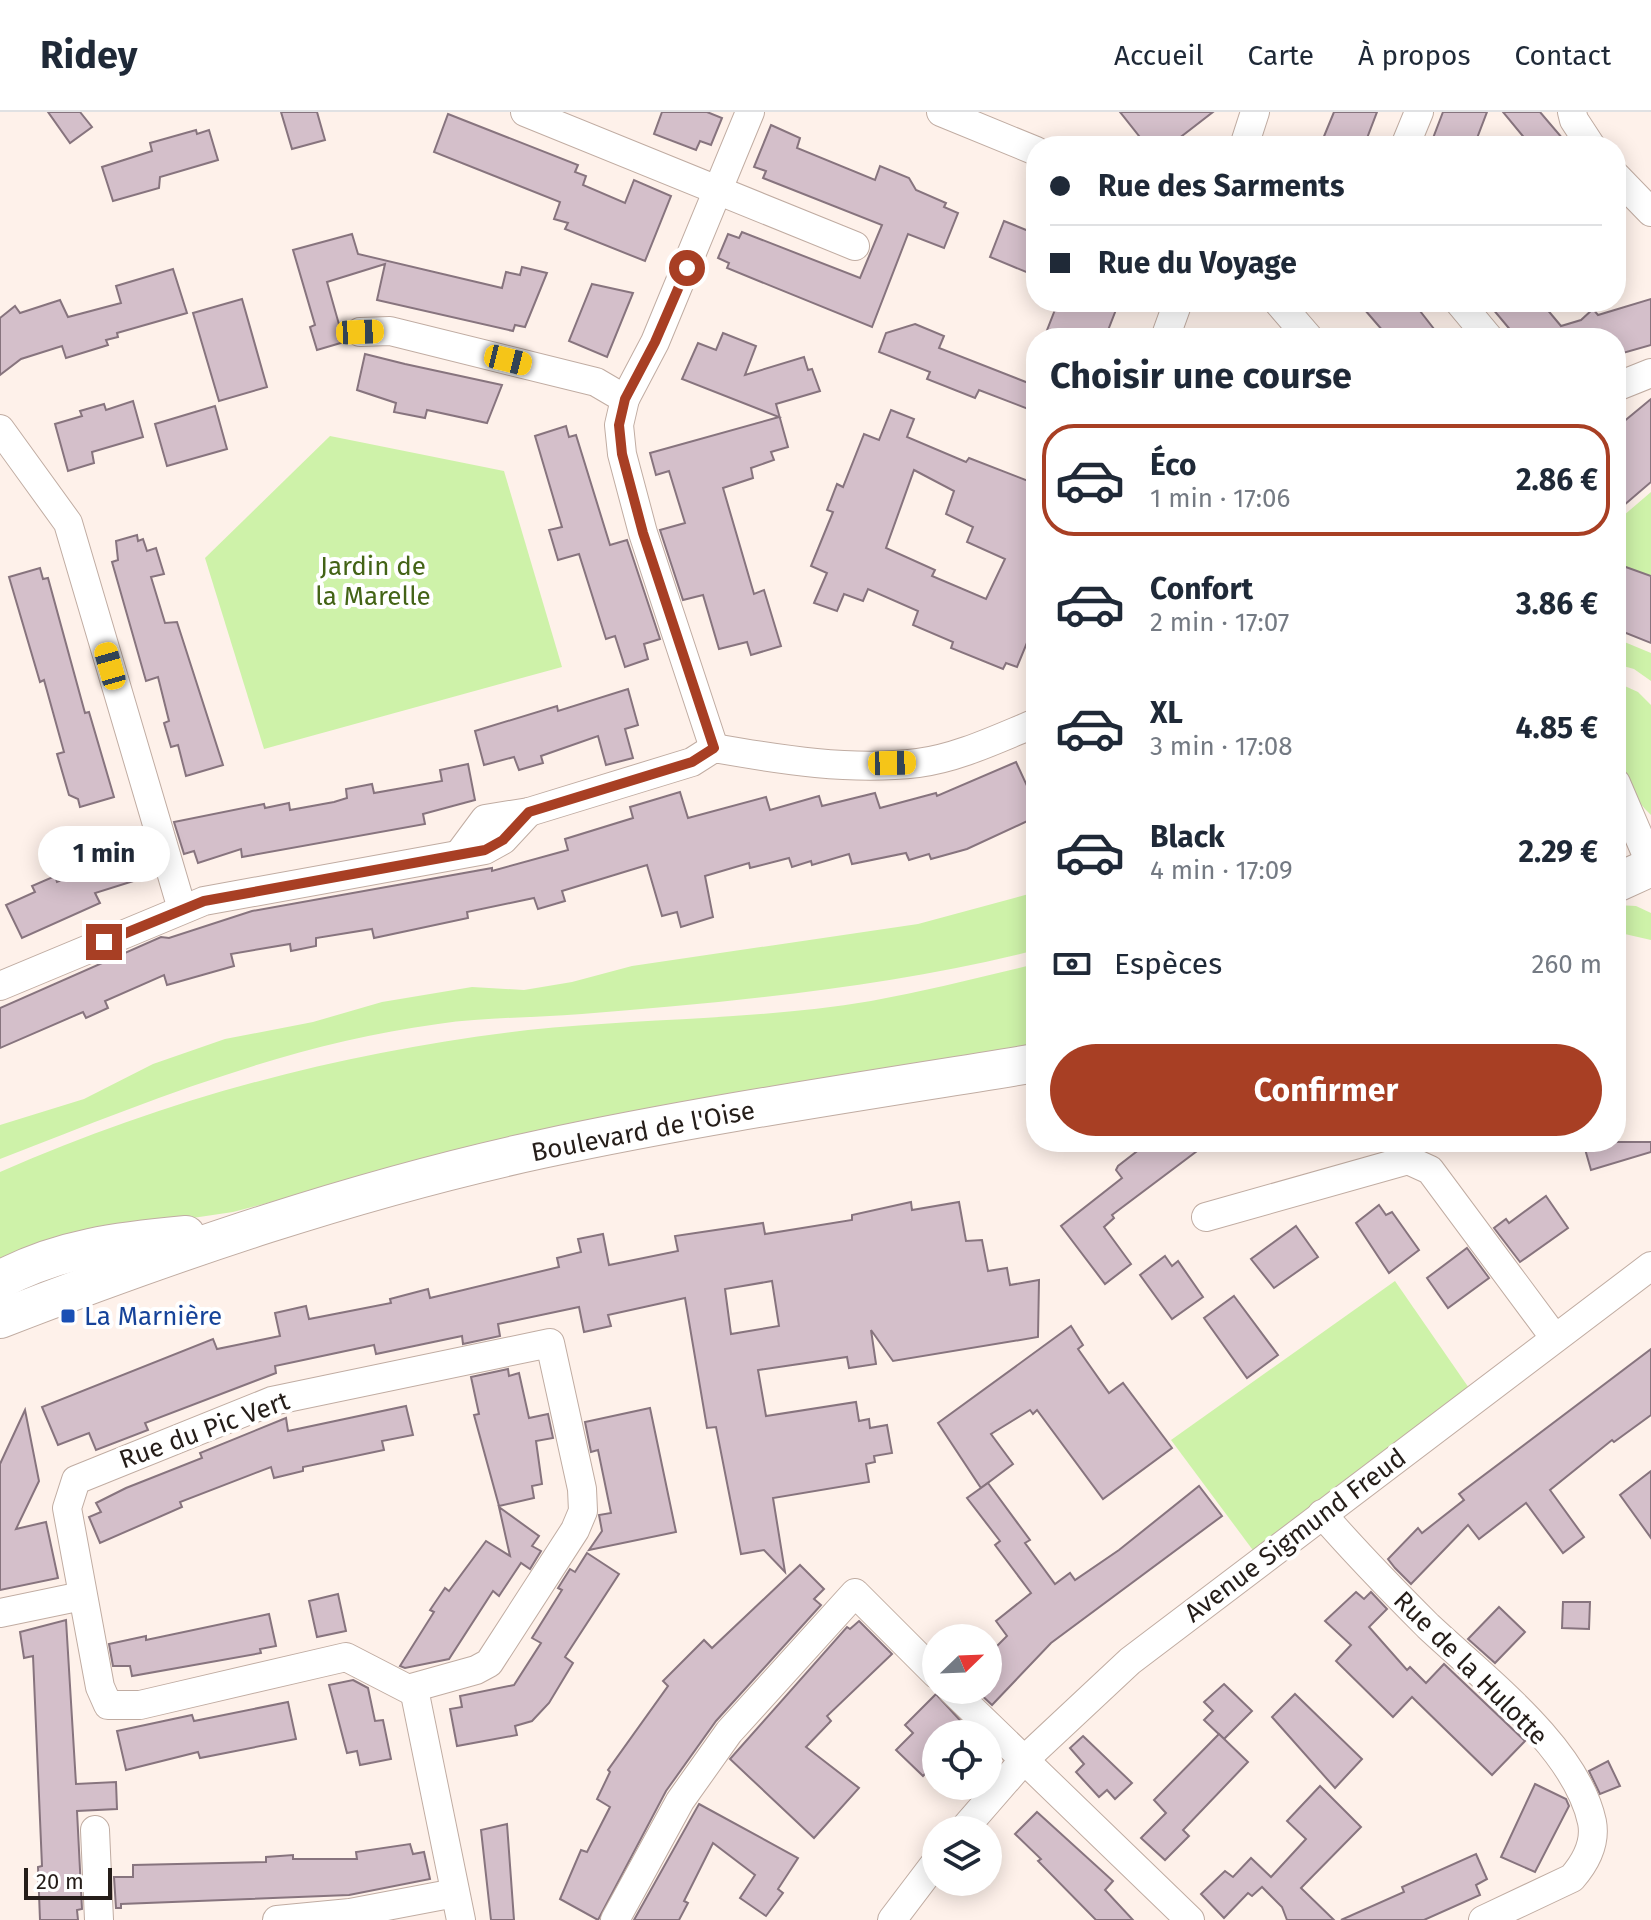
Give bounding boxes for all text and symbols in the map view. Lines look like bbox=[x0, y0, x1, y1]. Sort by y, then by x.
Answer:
text: Ridey bbox=[40, 32, 137, 78]
text: Accueil bbox=[1114, 39, 1204, 72]
text: Carte bbox=[1248, 39, 1314, 72]
text: À propos bbox=[1358, 39, 1470, 72]
text: Contact bbox=[1514, 39, 1611, 72]
text: Rue des Sarments bbox=[1098, 168, 1344, 204]
text: Rue du Voyage bbox=[1098, 245, 1297, 281]
route start bbox=[669, 250, 705, 286]
car bbox=[336, 319, 384, 345]
car bbox=[482, 343, 534, 377]
text: Choisir une course bbox=[1050, 354, 1352, 398]
icon: car bbox=[1054, 444, 1126, 516]
text: Éco bbox=[1150, 447, 1196, 483]
text: 2.86 € bbox=[1516, 462, 1598, 498]
text: 1 min · 17:06 bbox=[1150, 483, 1290, 514]
park label: Jardin de la Marelle bbox=[315, 551, 431, 612]
icon: car bbox=[1054, 568, 1126, 640]
text: Confort bbox=[1150, 571, 1253, 607]
text: 3.86 € bbox=[1516, 586, 1598, 622]
text: 2 min · 17:07 bbox=[1150, 607, 1289, 638]
car bbox=[92, 640, 128, 692]
icon: car bbox=[1054, 692, 1126, 764]
text: XL bbox=[1150, 695, 1183, 731]
text: 4.85 € bbox=[1516, 710, 1598, 746]
text: 3 min · 17:08 bbox=[1150, 731, 1293, 762]
car bbox=[868, 751, 916, 775]
icon: car bbox=[1054, 816, 1126, 888]
text: Black bbox=[1150, 819, 1225, 855]
callout: 1 min bbox=[38, 826, 170, 882]
text: 2.29 € bbox=[1518, 834, 1598, 870]
text: 1 min bbox=[73, 838, 135, 869]
text: 4 min · 17:09 bbox=[1150, 855, 1293, 886]
route end bbox=[86, 924, 122, 960]
icon: cash bbox=[1050, 942, 1094, 986]
text: Espèces bbox=[1114, 946, 1222, 982]
text: 260 m bbox=[1532, 949, 1602, 980]
button: Confirmer bbox=[1050, 1044, 1602, 1136]
street label: Boulevard de l'Oise bbox=[529, 1095, 757, 1168]
place label: La Marnière bbox=[84, 1301, 222, 1332]
marker: La Marnière bbox=[59, 1307, 77, 1325]
street label: Rue du Pic Vert bbox=[115, 1385, 294, 1476]
street label: Avenue Sigmund Freud bbox=[1178, 1442, 1412, 1629]
street label: Rue de la Hulotte bbox=[1387, 1585, 1554, 1752]
north arrow bbox=[922, 1624, 1002, 1704]
map controls bbox=[922, 1624, 1002, 1896]
button: locate bbox=[922, 1720, 1002, 1800]
button: layers bbox=[922, 1816, 1002, 1896]
scale bar bbox=[24, 1864, 112, 1900]
text: 20 m bbox=[36, 1868, 84, 1895]

